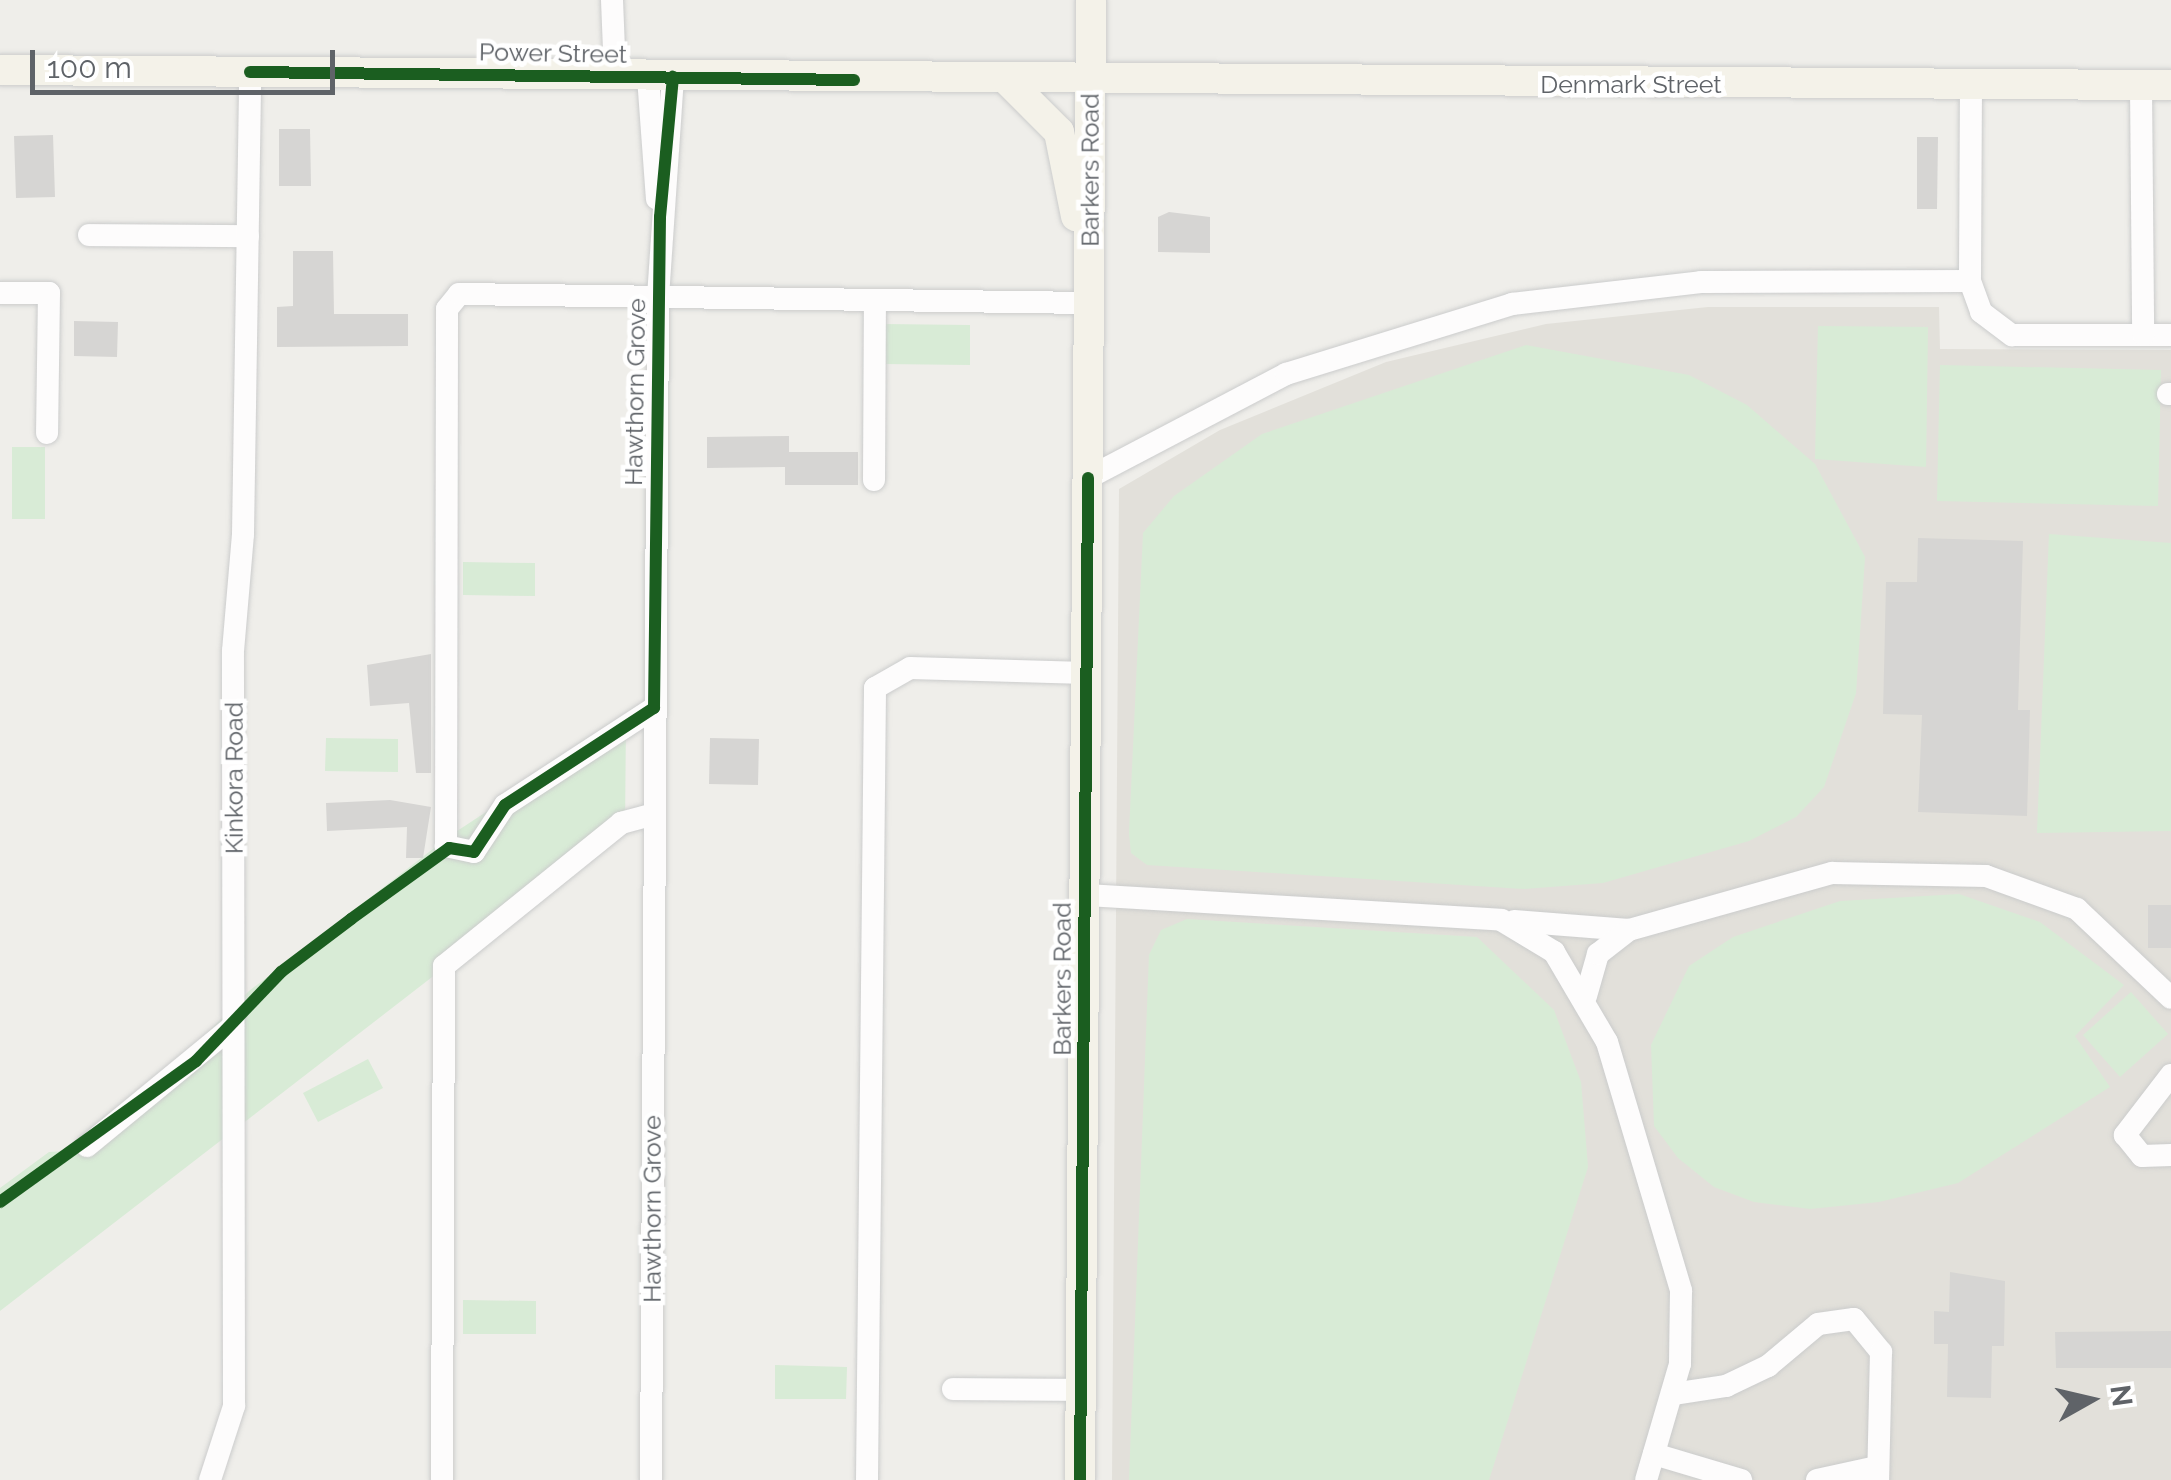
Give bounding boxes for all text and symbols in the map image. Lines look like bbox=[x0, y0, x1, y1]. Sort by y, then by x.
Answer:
scale bar bbox=[35, 30, 340, 92]
street label: Power Street bbox=[478, 37, 628, 69]
text: 100 m bbox=[47, 50, 132, 85]
street label: Denmark Street bbox=[1540, 69, 1722, 99]
street label: Barkers Road bbox=[1075, 93, 1105, 247]
street label: Hawthorn Grove bbox=[618, 298, 652, 486]
street label: Kinkora Road bbox=[219, 702, 249, 854]
street label: Barkers Road bbox=[1047, 902, 1077, 1056]
street label: Hawthorn Grove bbox=[637, 1115, 667, 1303]
north arrow bbox=[2041, 1350, 2141, 1450]
text: N bbox=[2103, 1383, 2139, 1409]

